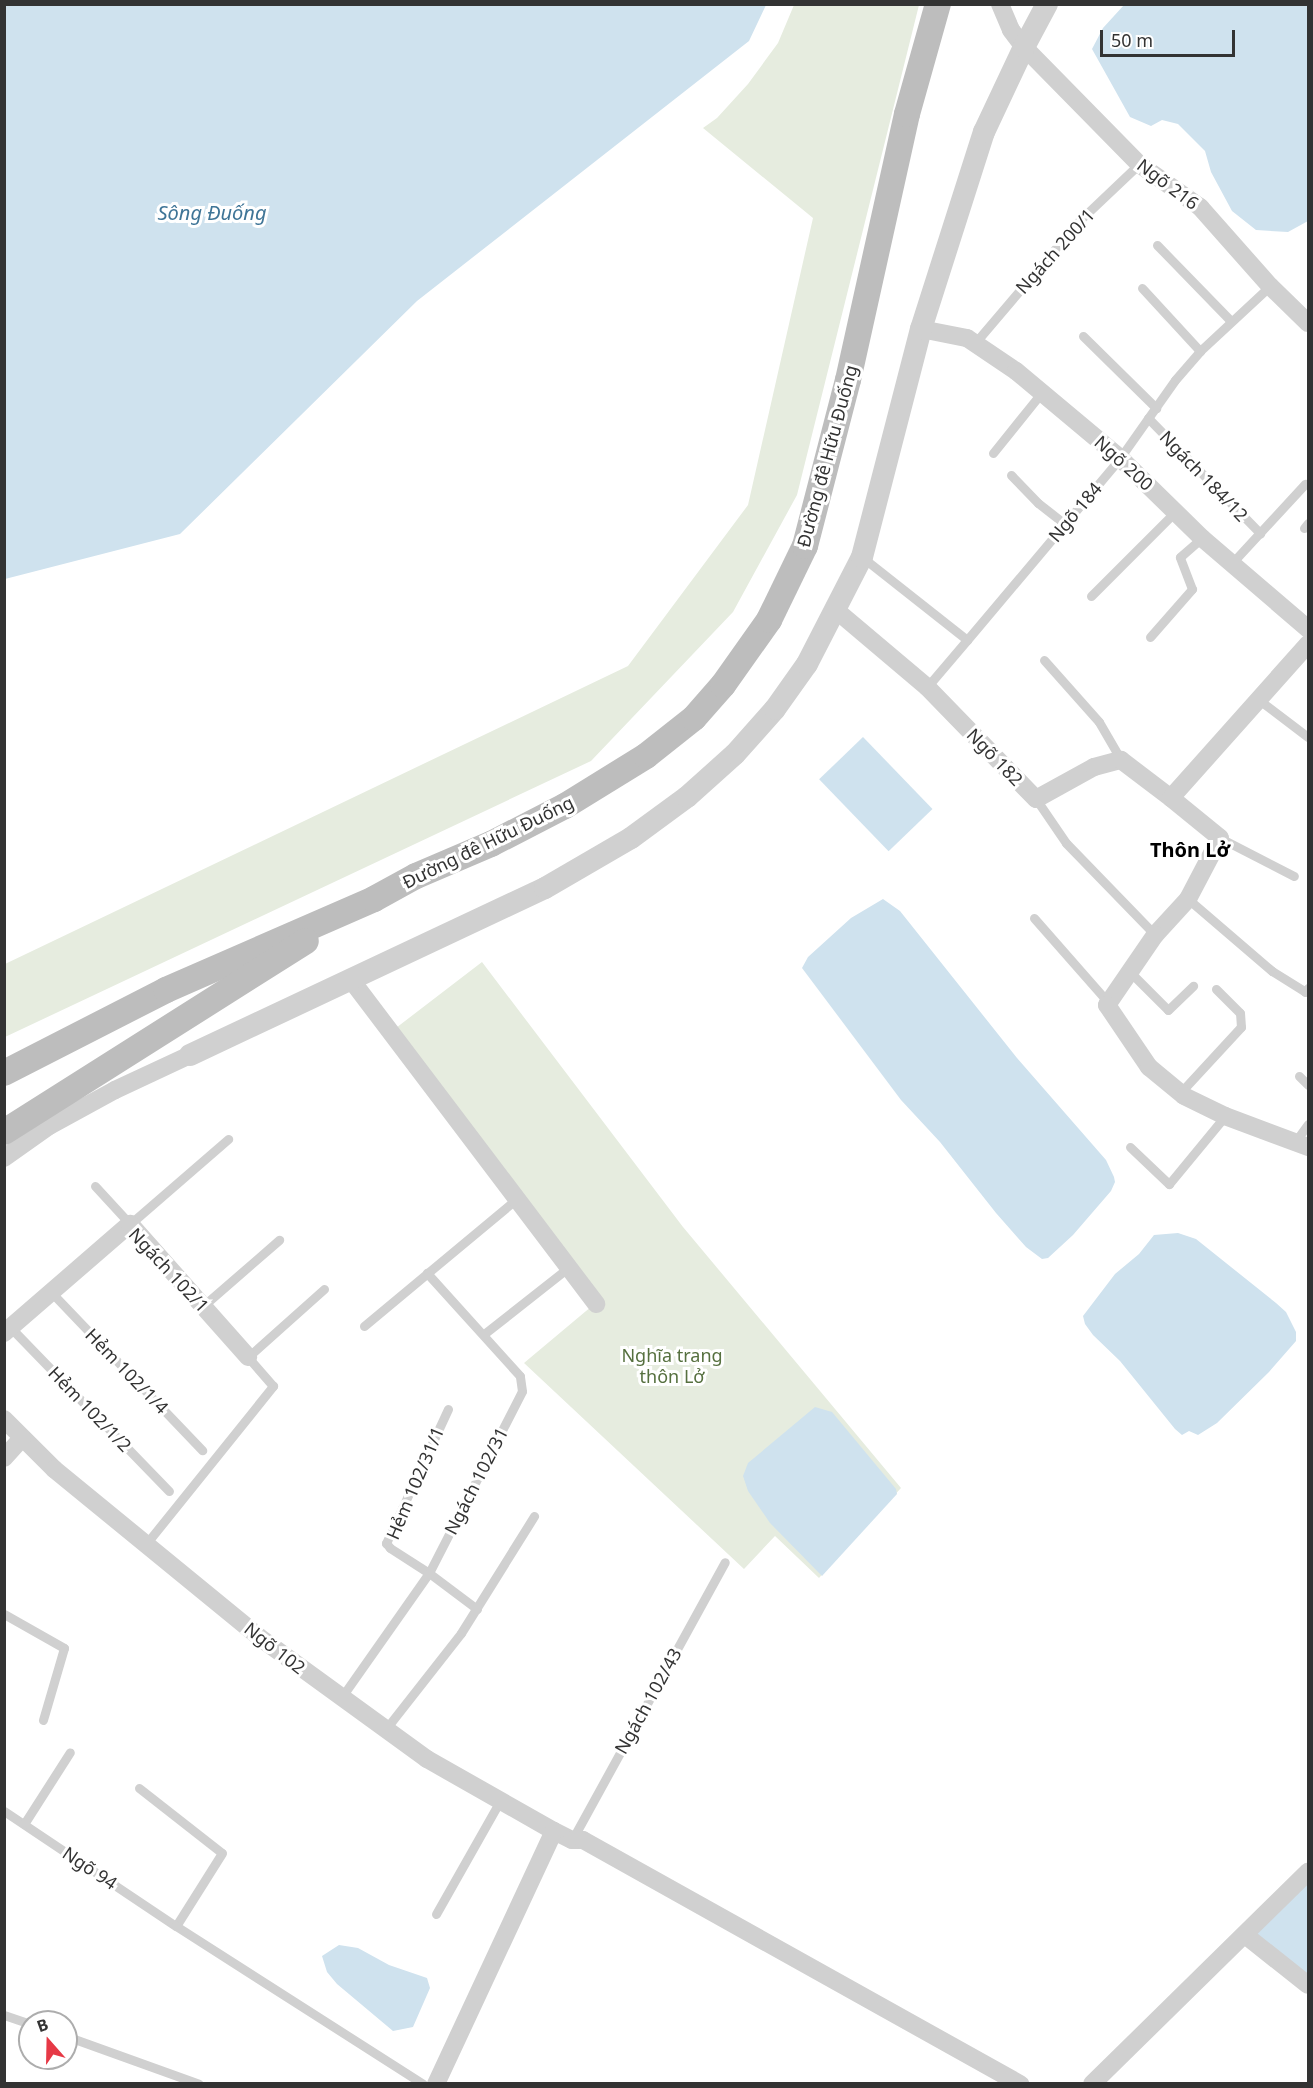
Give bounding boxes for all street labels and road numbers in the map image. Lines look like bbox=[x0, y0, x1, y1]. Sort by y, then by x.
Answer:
street label: Ngõ 216 bbox=[1133, 154, 1203, 214]
street label: Ngách 200/1 bbox=[1011, 204, 1099, 298]
street label: Đường đê Hữu Đuống bbox=[792, 363, 862, 549]
street label: Ngách 184/12 bbox=[1155, 426, 1253, 526]
street label: Ngõ 200 bbox=[1090, 431, 1158, 495]
street label: Ngõ 184 bbox=[1044, 478, 1106, 546]
street label: Ngõ 182 bbox=[962, 724, 1028, 790]
street label: Đường đê Hữu Đuống bbox=[399, 791, 577, 893]
street label: Ngách 102/1 bbox=[125, 1223, 213, 1317]
street label: Hẻm 102/1/4 bbox=[81, 1324, 173, 1418]
street label: Hẻm 102/1/2 bbox=[44, 1362, 136, 1456]
street label: Hẻm 102/31/1 bbox=[382, 1423, 448, 1543]
street label: Ngách 102/31 bbox=[440, 1424, 512, 1538]
street label: Ngõ 102 bbox=[240, 1618, 310, 1678]
street label: Ngách 102/43 bbox=[610, 1644, 686, 1758]
street label: Ngõ 94 bbox=[59, 1842, 121, 1894]

